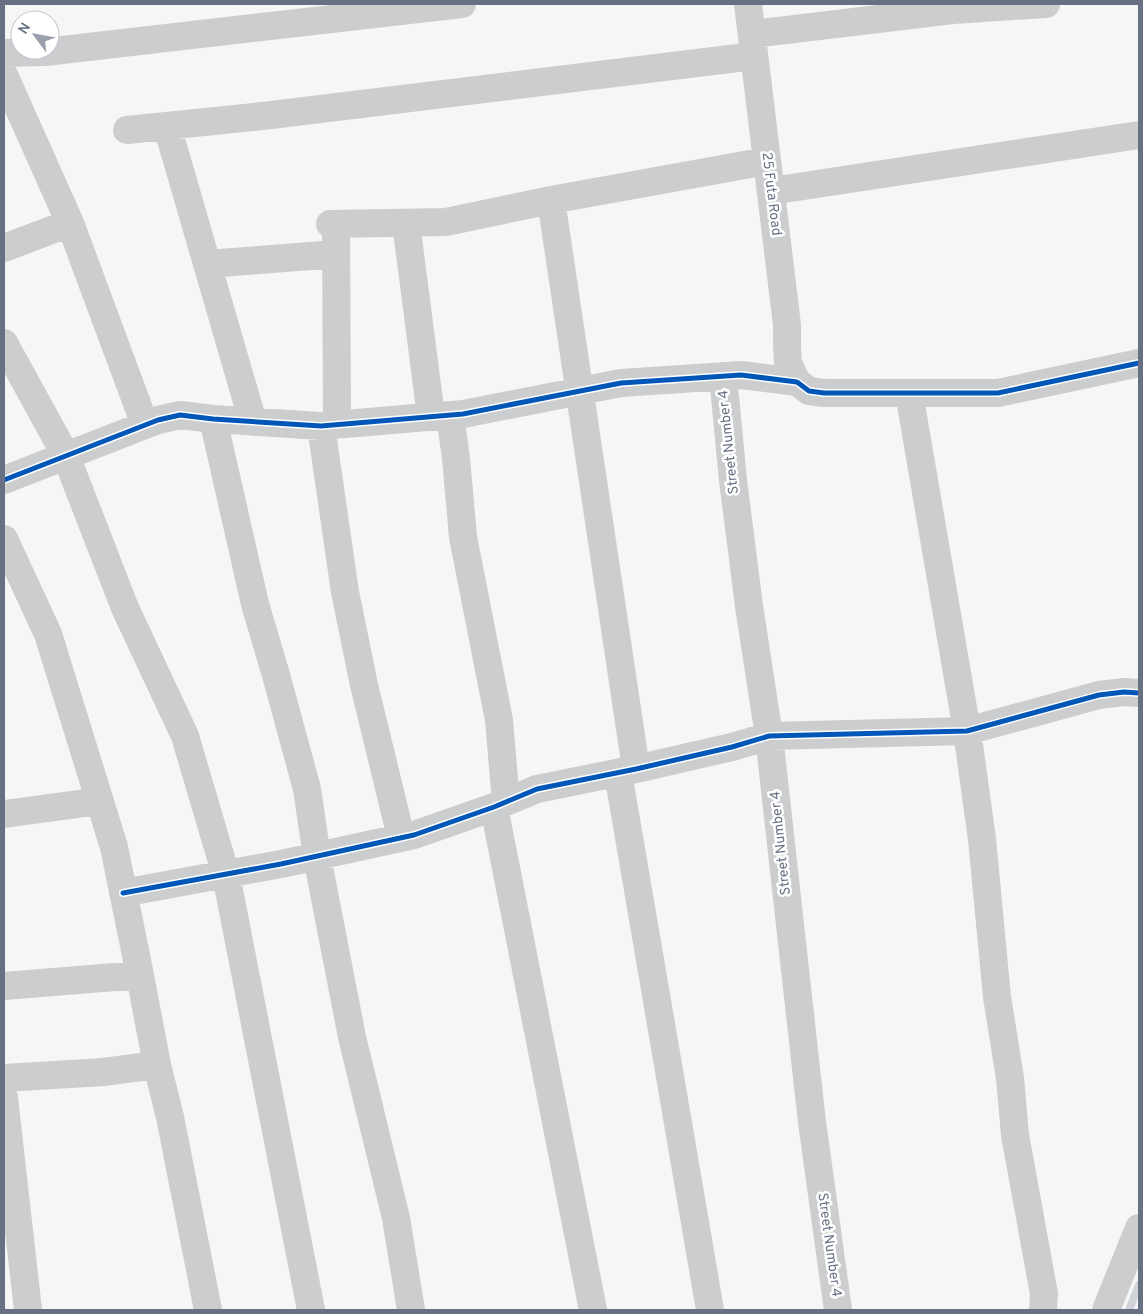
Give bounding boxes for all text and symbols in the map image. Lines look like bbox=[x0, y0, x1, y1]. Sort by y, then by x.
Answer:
north arrow bbox=[10, 10, 60, 60]
text: N bbox=[15, 20, 35, 38]
street label: 25 Futa Road bbox=[757, 151, 785, 237]
street label: Street Number 4 bbox=[715, 389, 743, 495]
street label: Street Number 4 bbox=[767, 790, 795, 896]
street label: Street Number 4 bbox=[813, 1192, 845, 1298]

